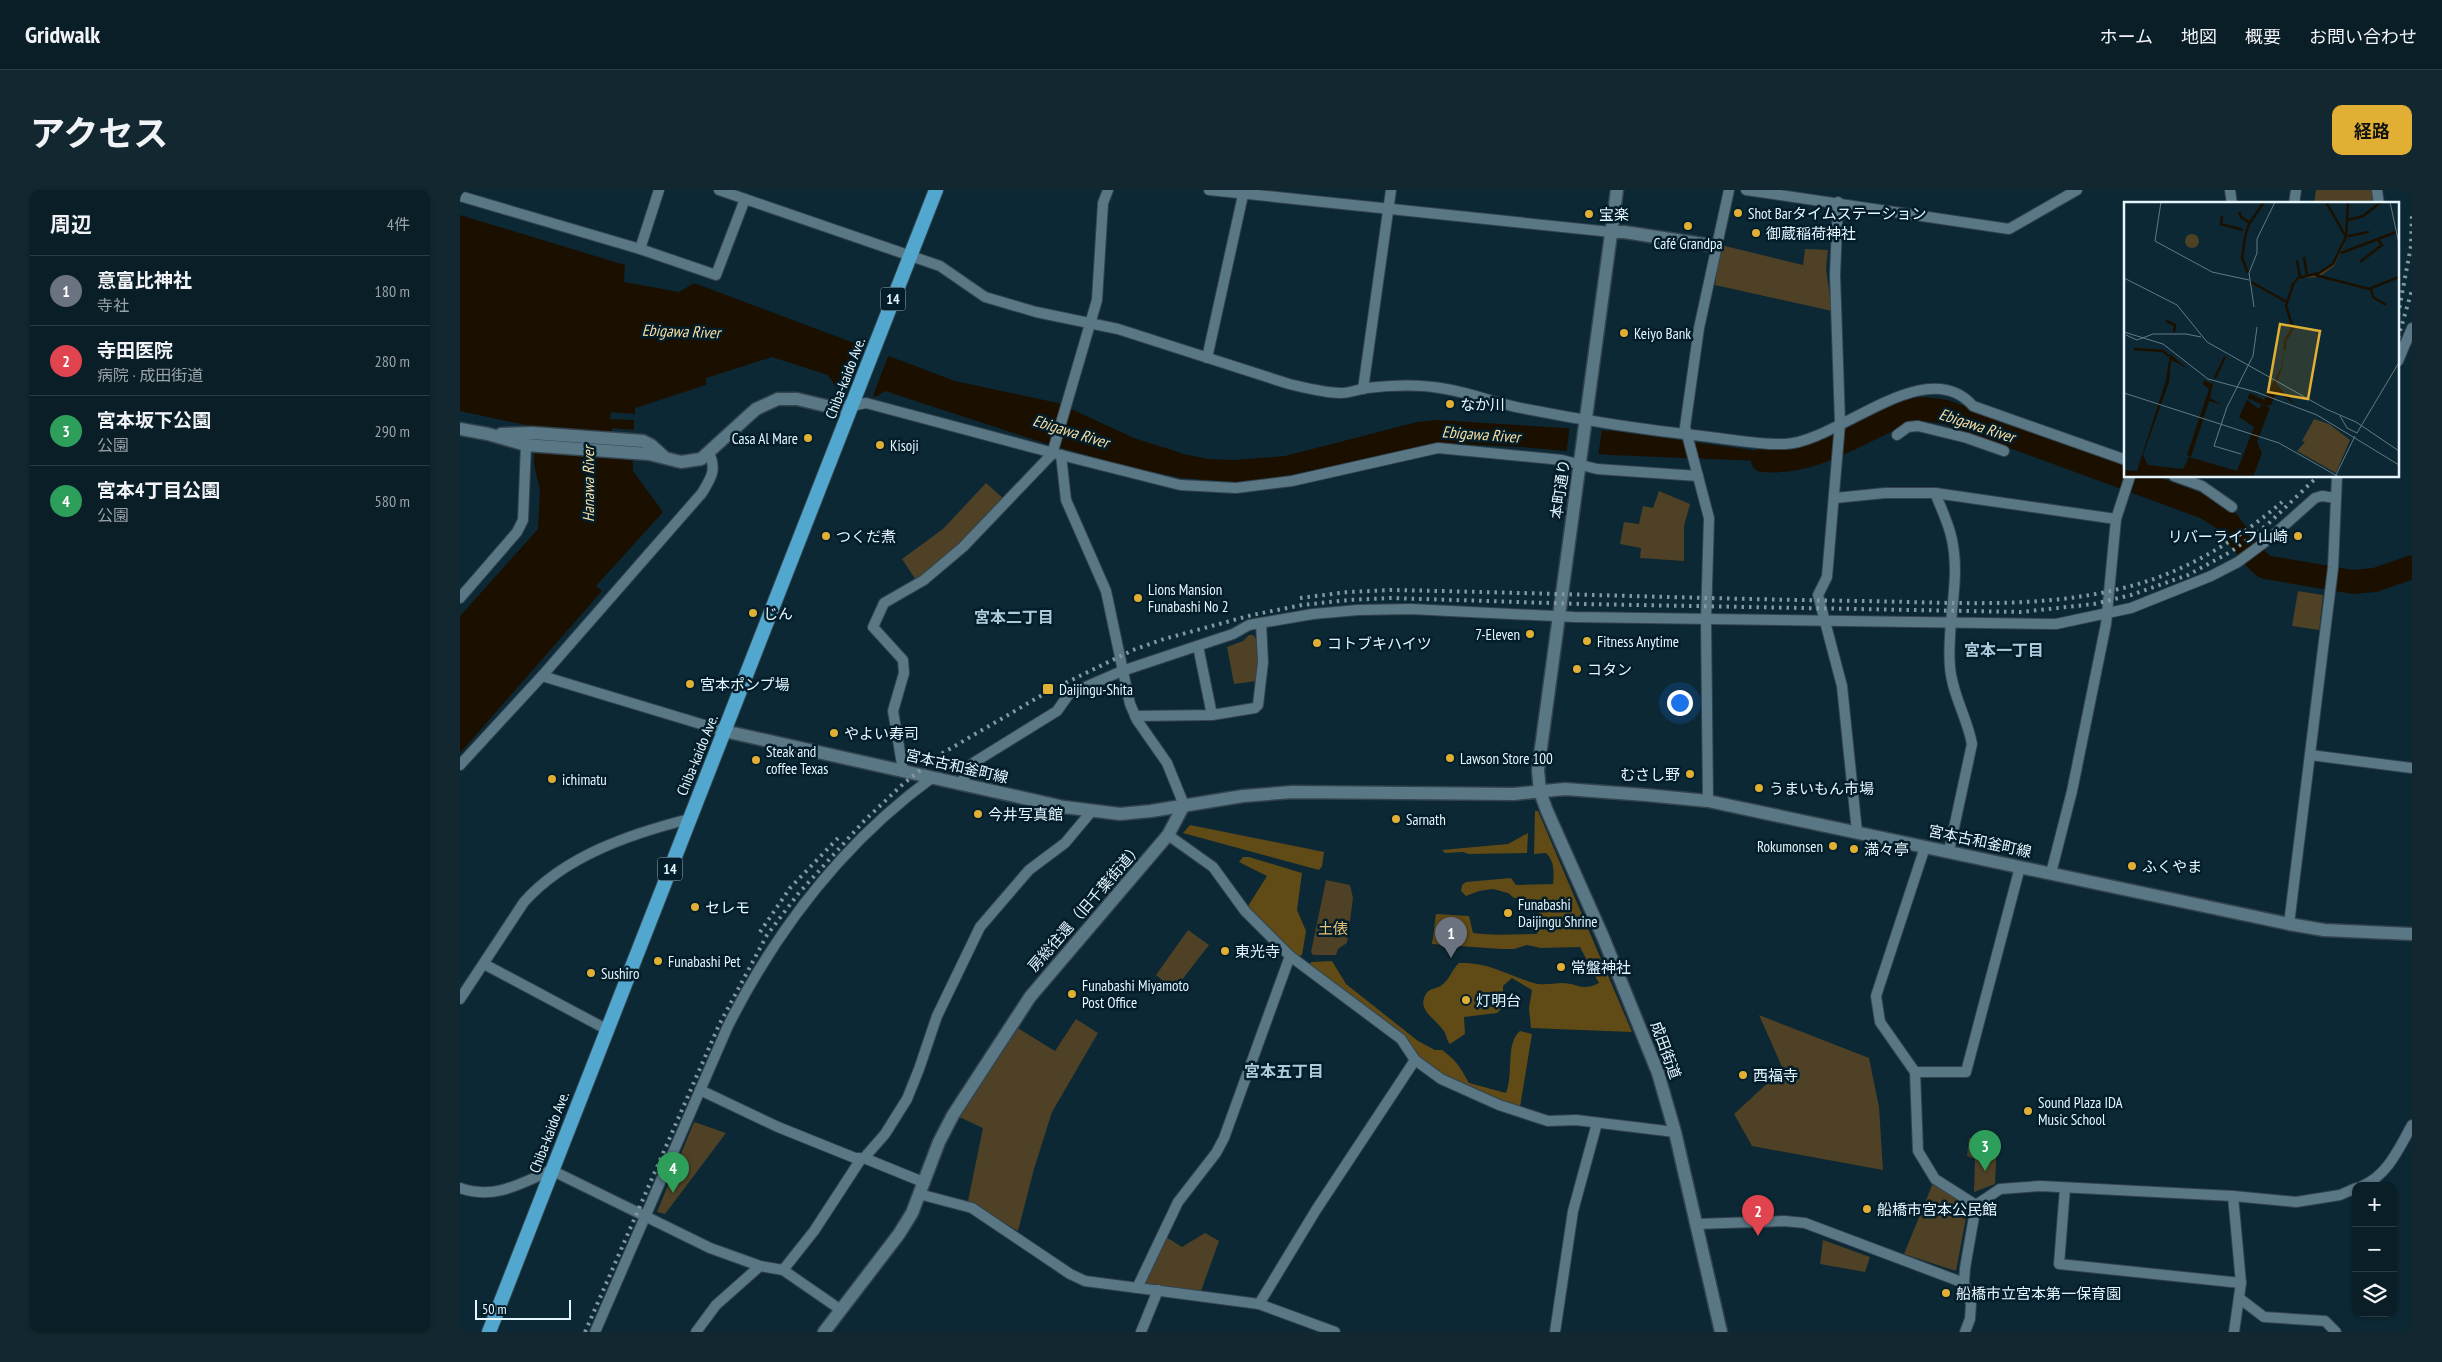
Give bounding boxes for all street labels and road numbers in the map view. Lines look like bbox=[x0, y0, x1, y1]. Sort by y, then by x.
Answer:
road number: 14 bbox=[880, 288, 906, 310]
street label: Chiba-kaido Ave. bbox=[821, 334, 869, 421]
street label: 本町通り bbox=[1546, 458, 1574, 520]
street label: Chiba-kaido Ave. bbox=[672, 711, 722, 798]
street label: 宮本古和釜町線 bbox=[904, 745, 1010, 787]
street label: 宮本古和釜町線 bbox=[1927, 821, 2033, 861]
street label: 房総往還（旧千葉街道） bbox=[1024, 838, 1146, 976]
road number: 14 bbox=[658, 858, 682, 881]
street label: 成田街道 bbox=[1647, 1019, 1685, 1081]
street label: Chiba-kaido Ave. bbox=[525, 1088, 573, 1175]

